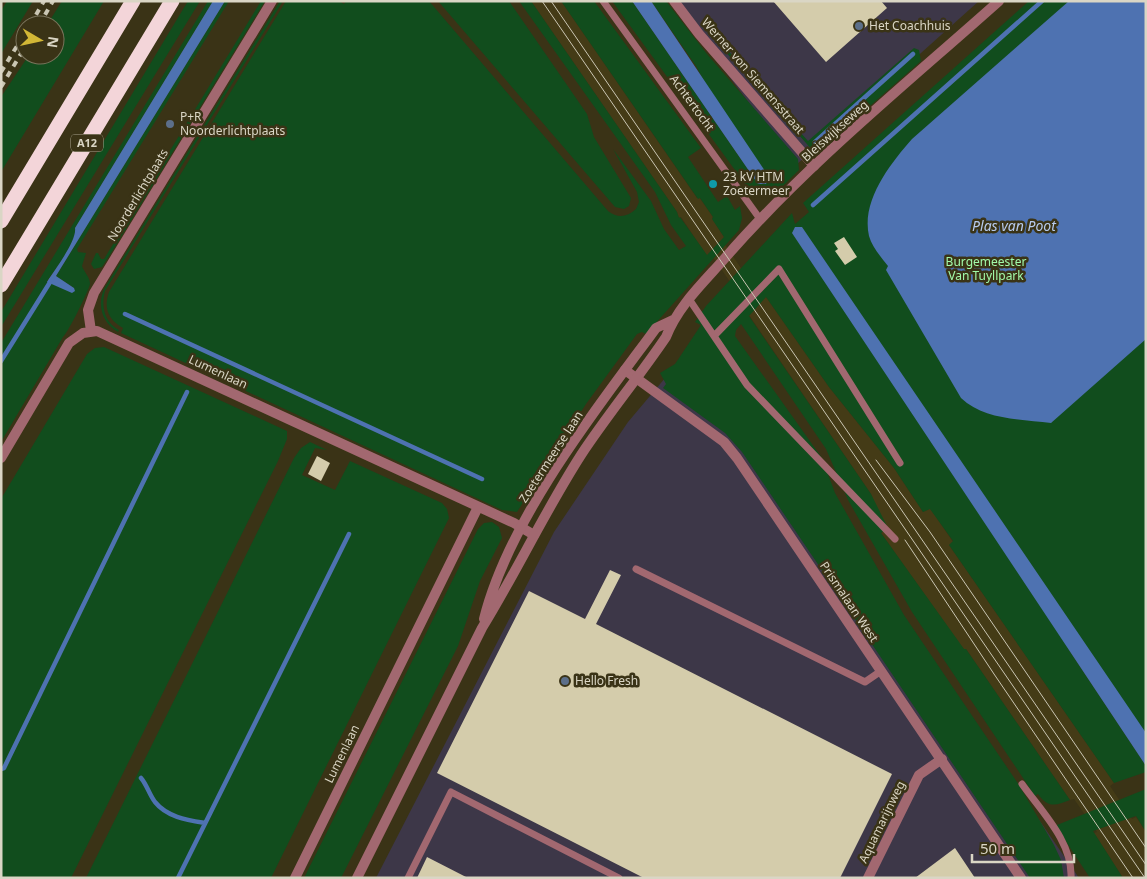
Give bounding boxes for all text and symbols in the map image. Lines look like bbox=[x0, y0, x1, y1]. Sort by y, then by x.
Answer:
street label: Werner von Siemensstraat bbox=[698, 14, 809, 138]
north arrow bbox=[15, 15, 65, 65]
place label: Het Coachhuis bbox=[869, 17, 951, 34]
marker: Het Coachhuis bbox=[853, 20, 865, 32]
text: N bbox=[43, 35, 64, 49]
street label: Achtertocht bbox=[666, 71, 719, 135]
street label: Bleiswijkseweg bbox=[798, 96, 872, 165]
place label: P+R Noorderlichtplaats bbox=[180, 108, 285, 139]
marker: P+R Noorderlichtplaats bbox=[164, 118, 176, 130]
road number: A12 bbox=[71, 134, 103, 152]
street label: Noorderlichtplaats bbox=[103, 145, 172, 244]
place label: 23 kV HTM Zoetermeer bbox=[723, 168, 790, 199]
marker: 23 kV HTM Zoetermeer bbox=[707, 178, 719, 190]
water label: Plas van Poot bbox=[972, 216, 1057, 235]
park label: Burgemeester Van Tuyllpark bbox=[946, 253, 1026, 284]
street label: Lumenlaan bbox=[186, 351, 250, 393]
street label: Zoetermeerse laan bbox=[515, 408, 587, 506]
street label: Prismalaan West bbox=[816, 558, 883, 646]
place label: Hello Fresh bbox=[575, 672, 638, 689]
marker: Hello Fresh bbox=[559, 675, 571, 687]
street label: Lumenlaan bbox=[320, 722, 363, 786]
street label: Aquamarijnweg bbox=[854, 778, 909, 866]
scale bar bbox=[972, 832, 1074, 864]
text: 50 m bbox=[980, 838, 1015, 858]

